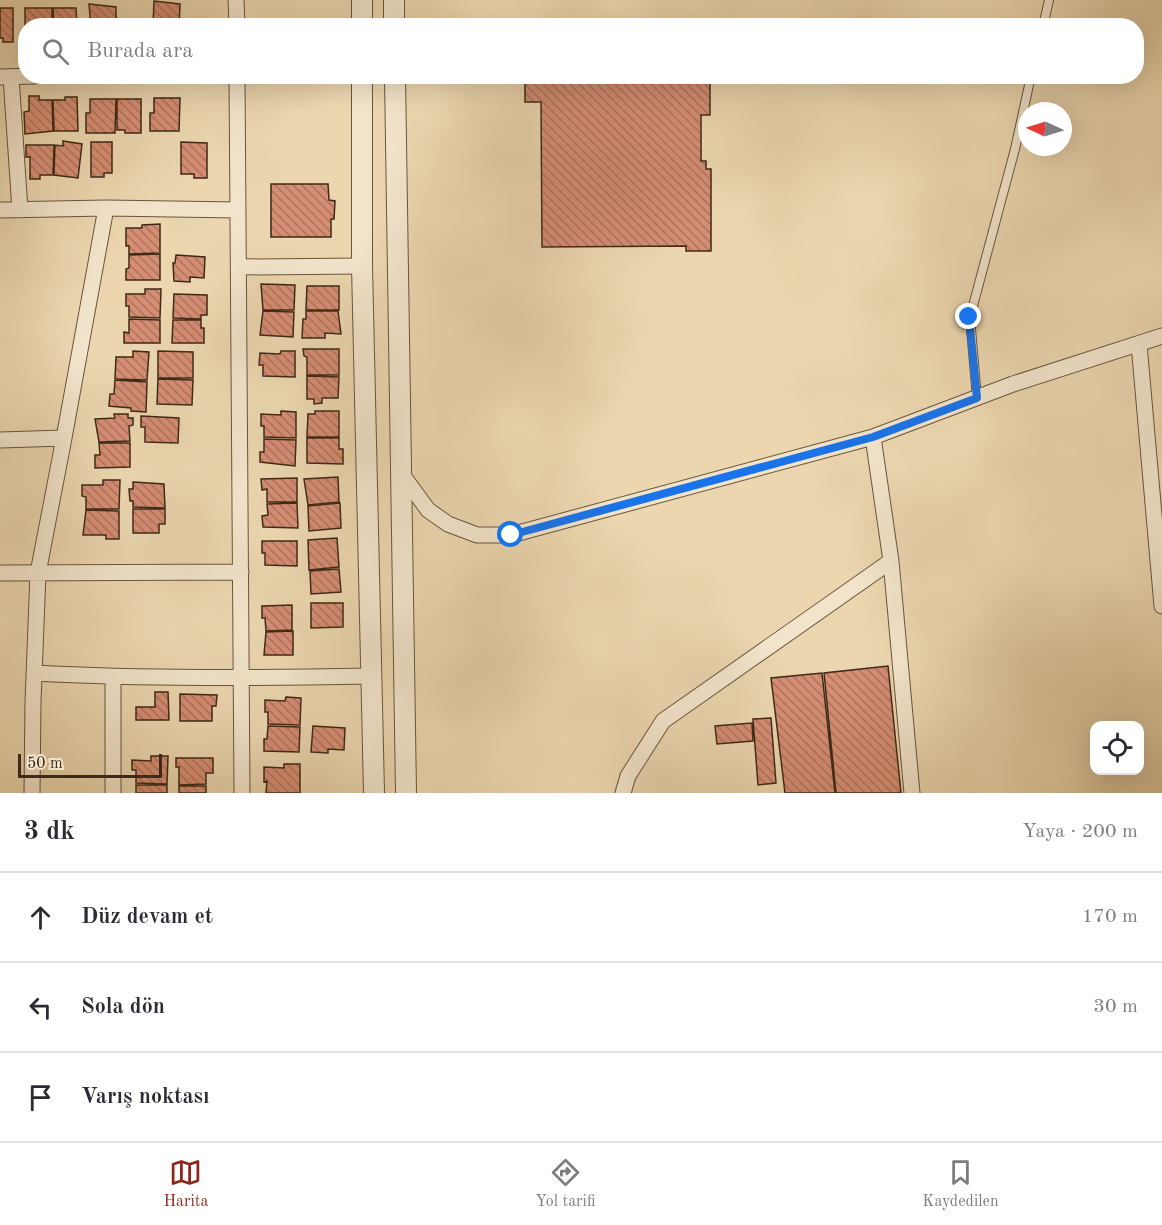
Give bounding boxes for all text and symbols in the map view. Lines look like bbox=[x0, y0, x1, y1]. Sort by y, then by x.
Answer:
search box bbox=[18, 18, 1144, 84]
icon: search bbox=[39, 35, 72, 68]
text: Burada ara bbox=[87, 40, 193, 62]
north arrow bbox=[1018, 102, 1072, 156]
route end bbox=[955, 303, 981, 329]
route start bbox=[497, 521, 523, 547]
map controls bbox=[1090, 721, 1144, 775]
button: locate bbox=[1090, 721, 1144, 775]
scale bar bbox=[18, 751, 162, 778]
text: 50 m bbox=[27, 756, 63, 772]
text: 3 dk bbox=[24, 819, 75, 845]
text: Yaya · 200 m bbox=[1022, 822, 1138, 842]
icon: ahead bbox=[24, 901, 57, 934]
text: Düz devam et bbox=[81, 906, 213, 928]
text: 170 m bbox=[1082, 907, 1138, 927]
icon: left bbox=[24, 991, 57, 1024]
text: Sola dön bbox=[81, 996, 165, 1018]
text: 30 m bbox=[1093, 997, 1138, 1017]
icon: arrive bbox=[24, 1081, 57, 1114]
text: Varış noktası bbox=[81, 1086, 210, 1108]
tab: Harita bbox=[163, 1156, 208, 1212]
tab: Yol tarifi bbox=[535, 1156, 595, 1212]
tab: Kaydedilen bbox=[922, 1156, 999, 1212]

